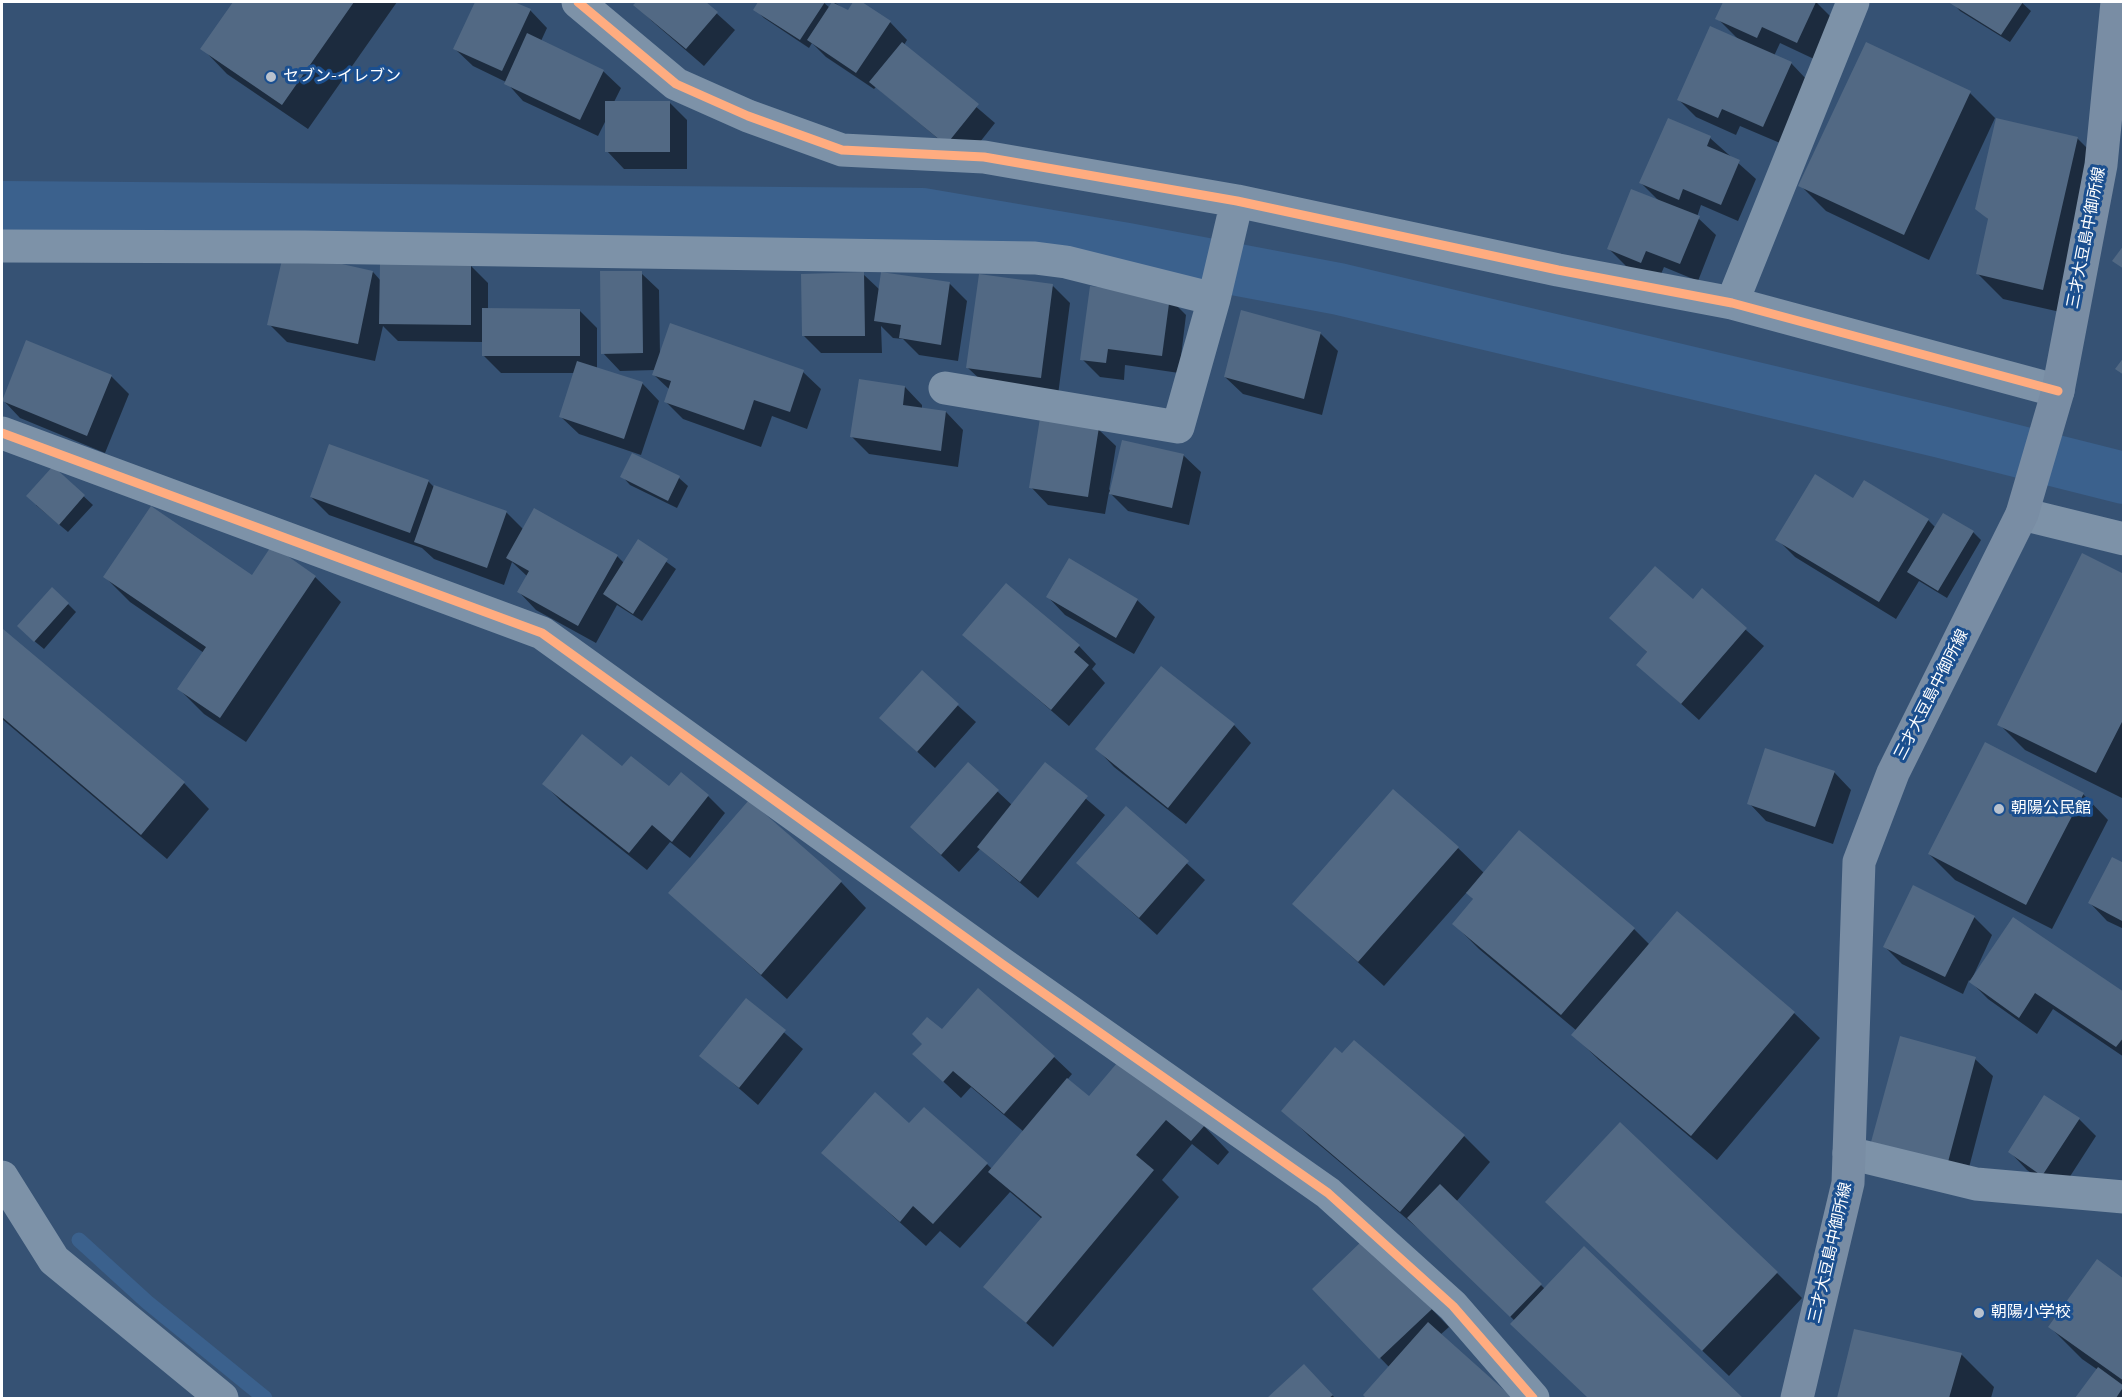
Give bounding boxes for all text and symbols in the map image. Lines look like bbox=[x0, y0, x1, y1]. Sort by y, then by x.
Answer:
place label: セブン-イレブン bbox=[283, 67, 401, 87]
marker: セブン-イレブン bbox=[264, 70, 278, 84]
street label: 三才大豆島中御所線 bbox=[2064, 165, 2110, 311]
street label: 三才大豆島中御所線 bbox=[1891, 626, 1973, 764]
place label: 朝陽公民館 bbox=[2011, 799, 2091, 819]
marker: 朝陽公民館 bbox=[1992, 802, 2006, 816]
street label: 三才大豆島中御所線 bbox=[1805, 1181, 1857, 1325]
place label: 朝陽小学校 bbox=[1991, 1303, 2071, 1323]
marker: 朝陽小学校 bbox=[1972, 1306, 1986, 1320]

